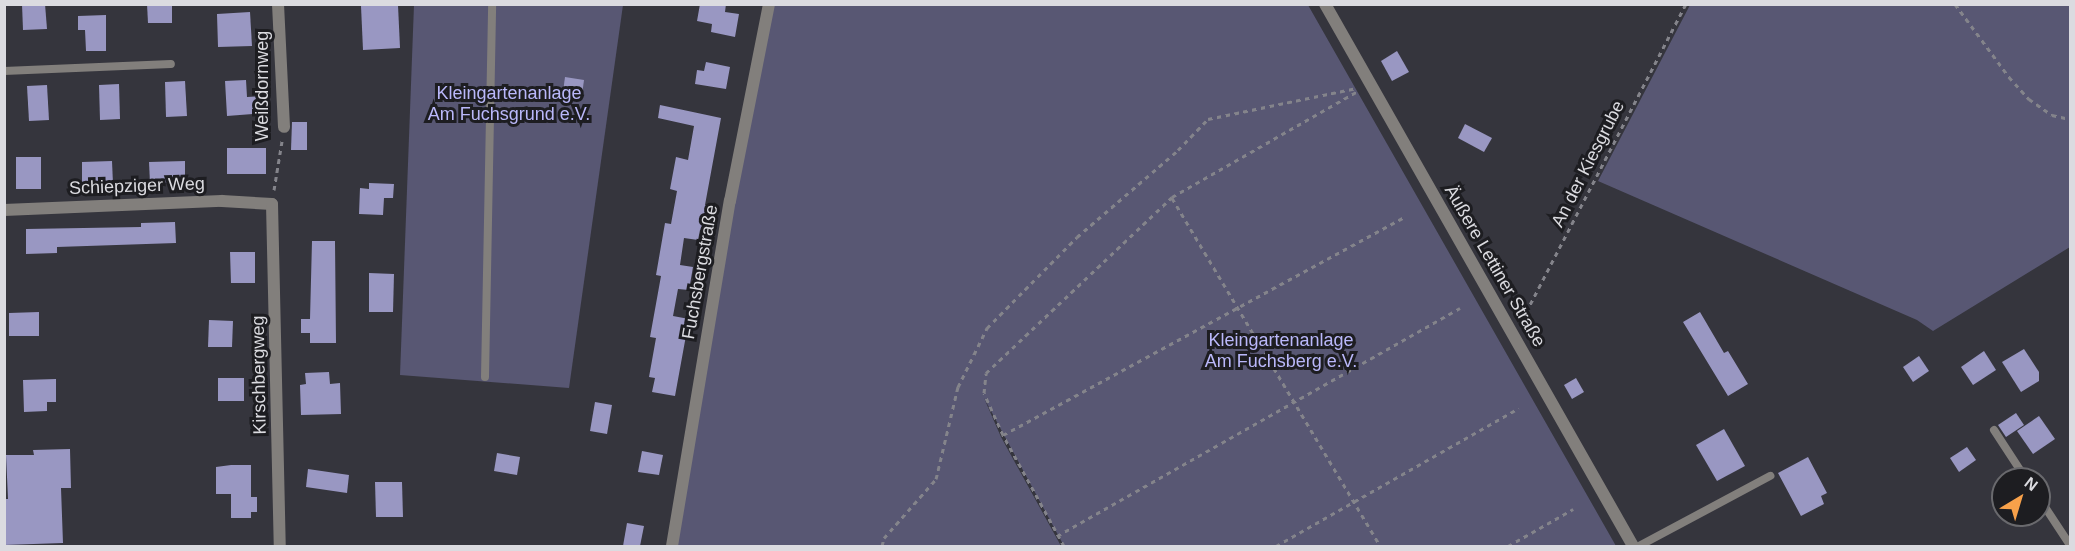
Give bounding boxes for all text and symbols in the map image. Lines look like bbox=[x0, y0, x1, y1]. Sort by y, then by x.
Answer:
street label: Weißdornweg bbox=[251, 31, 273, 141]
park label: Kleingartenanlage Am Fuchsgrund e.V. bbox=[428, 83, 590, 125]
street label: An der Kiesgrube bbox=[1547, 97, 1629, 231]
street label: Schiepziger Weg bbox=[69, 173, 205, 199]
street label: Äußere Lettiner Straße bbox=[1440, 181, 1550, 351]
street label: Fuchsbergstraße bbox=[678, 203, 722, 341]
street label: Kirschbergweg bbox=[247, 315, 271, 435]
park label: Kleingartenanlage Am Fuchsberg e.V. bbox=[1205, 330, 1357, 372]
north arrow bbox=[1991, 467, 2051, 527]
text: N bbox=[2021, 474, 2041, 494]

